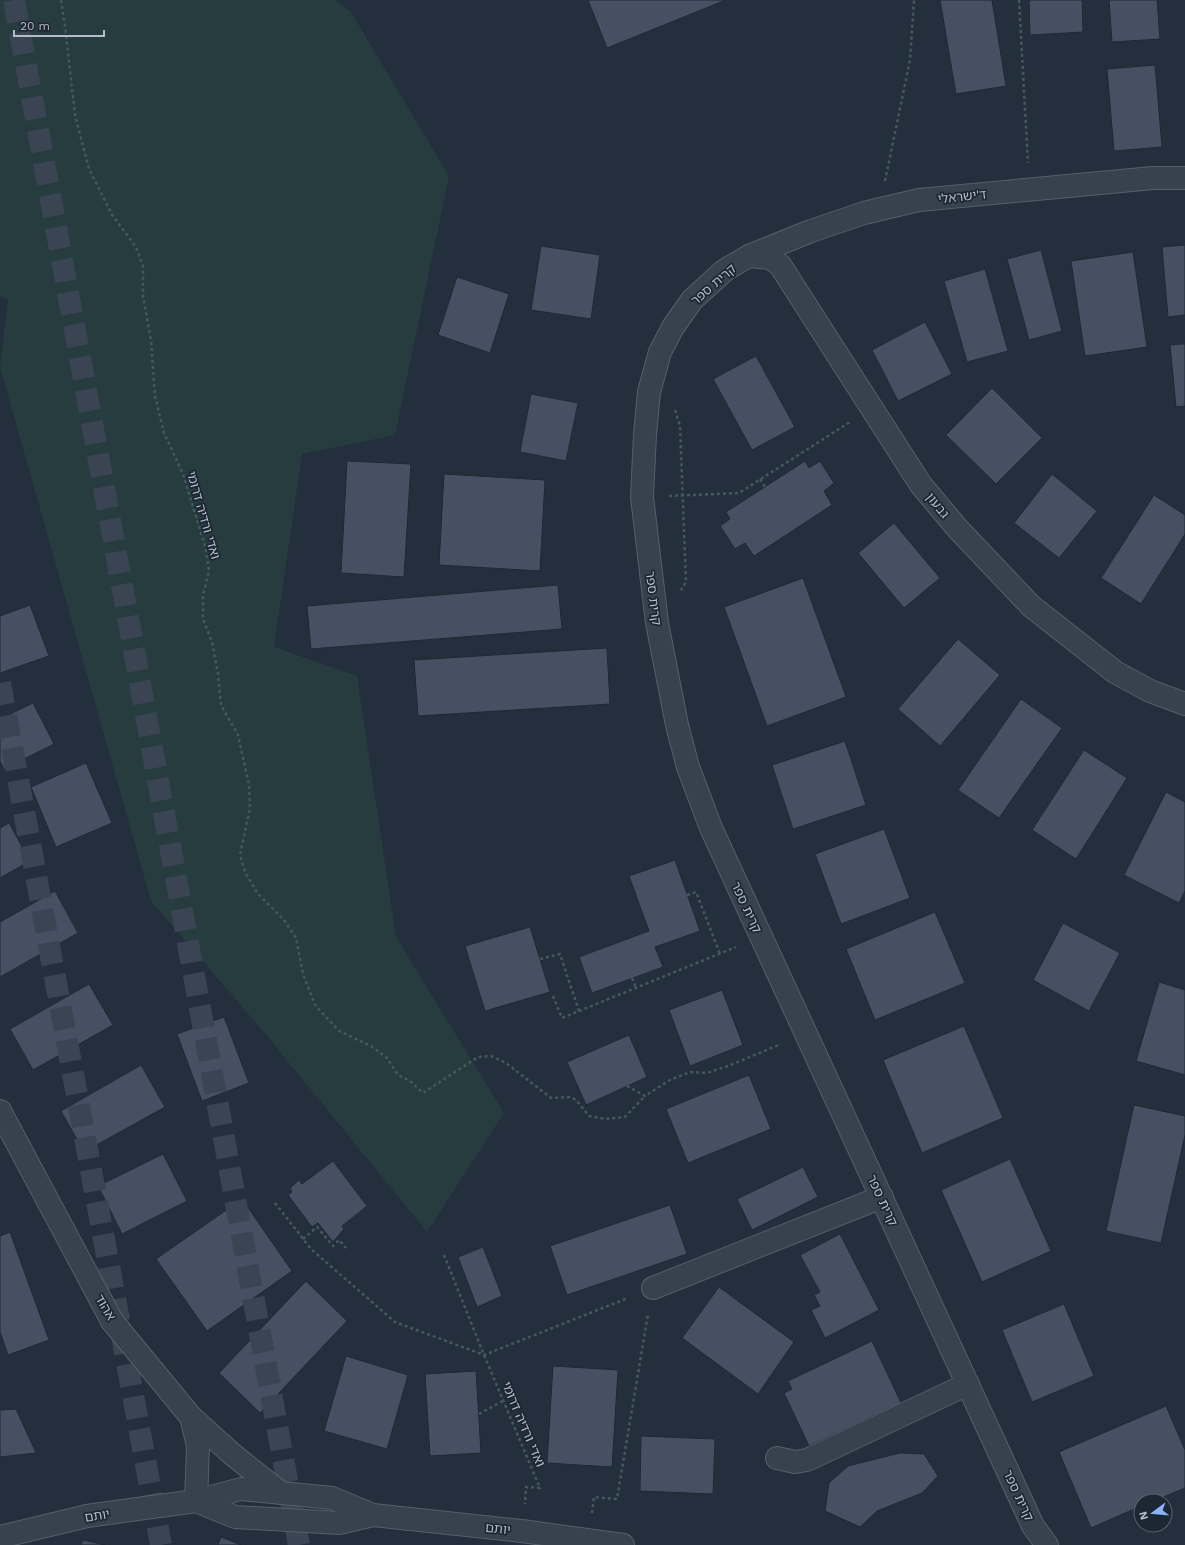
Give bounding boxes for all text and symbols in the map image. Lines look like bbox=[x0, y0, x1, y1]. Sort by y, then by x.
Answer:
scale bar bbox=[14, 12, 104, 38]
text: 20 m bbox=[20, 19, 50, 33]
street label: ד'ישראלי bbox=[937, 186, 987, 207]
street label: קרית ספר bbox=[688, 261, 739, 308]
street label: ואדי ורדיה דרומי bbox=[184, 469, 223, 561]
street label: גבעון bbox=[923, 490, 952, 521]
street label: קרית ספר bbox=[643, 570, 664, 626]
street label: קרית ספר bbox=[728, 879, 765, 935]
street label: קרית ספר bbox=[864, 1172, 901, 1228]
street label: אהוד bbox=[92, 1292, 119, 1323]
street label: ואדי ורדיה דרומי bbox=[499, 1379, 548, 1469]
street label: קרית ספר bbox=[1000, 1467, 1037, 1523]
north arrow bbox=[1133, 1493, 1173, 1533]
street label: יותם bbox=[83, 1506, 111, 1525]
text: N bbox=[1136, 1510, 1151, 1521]
street label: יותם bbox=[484, 1520, 511, 1537]

